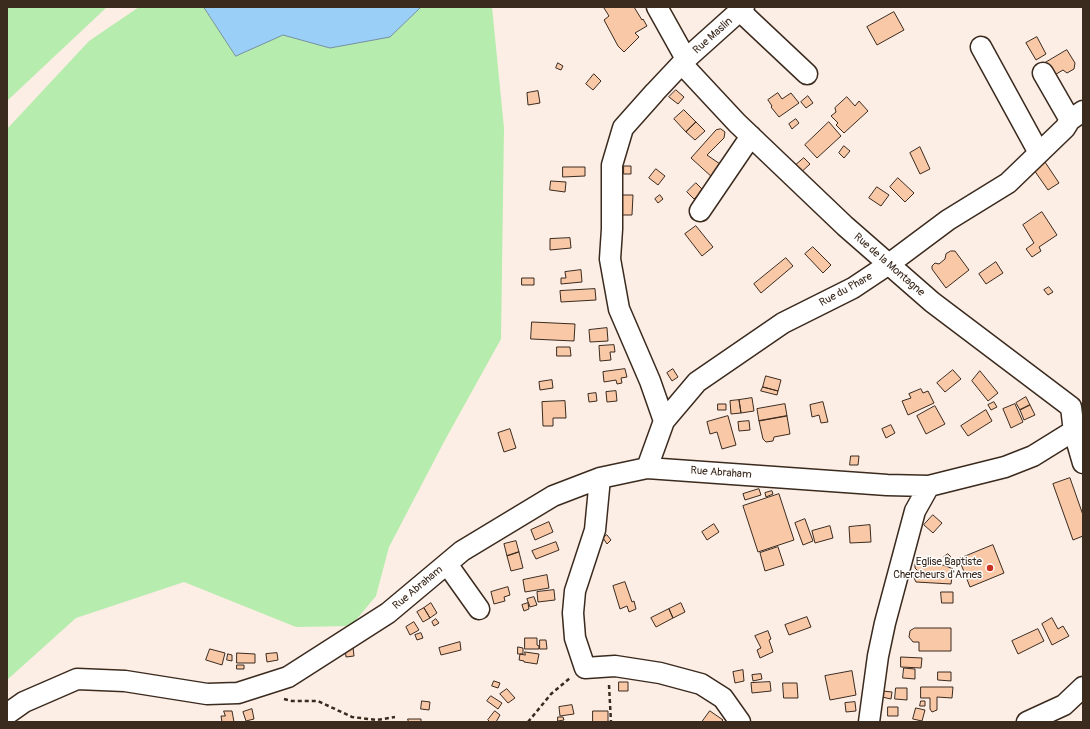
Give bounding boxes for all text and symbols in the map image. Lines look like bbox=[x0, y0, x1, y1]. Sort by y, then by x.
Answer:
street label: Rue Maslin bbox=[691, 15, 735, 57]
street label: Rue de la Montagne bbox=[851, 231, 927, 299]
street label: Rue du Phare bbox=[817, 270, 875, 310]
street label: Rue Abraham bbox=[690, 464, 752, 482]
place label: Eglise Baptiste Chercheurs d'Ames bbox=[893, 555, 982, 581]
street label: Rue Abraham bbox=[390, 563, 446, 613]
marker: Eglise Baptiste Chercheurs d'Ames bbox=[985, 563, 995, 573]

